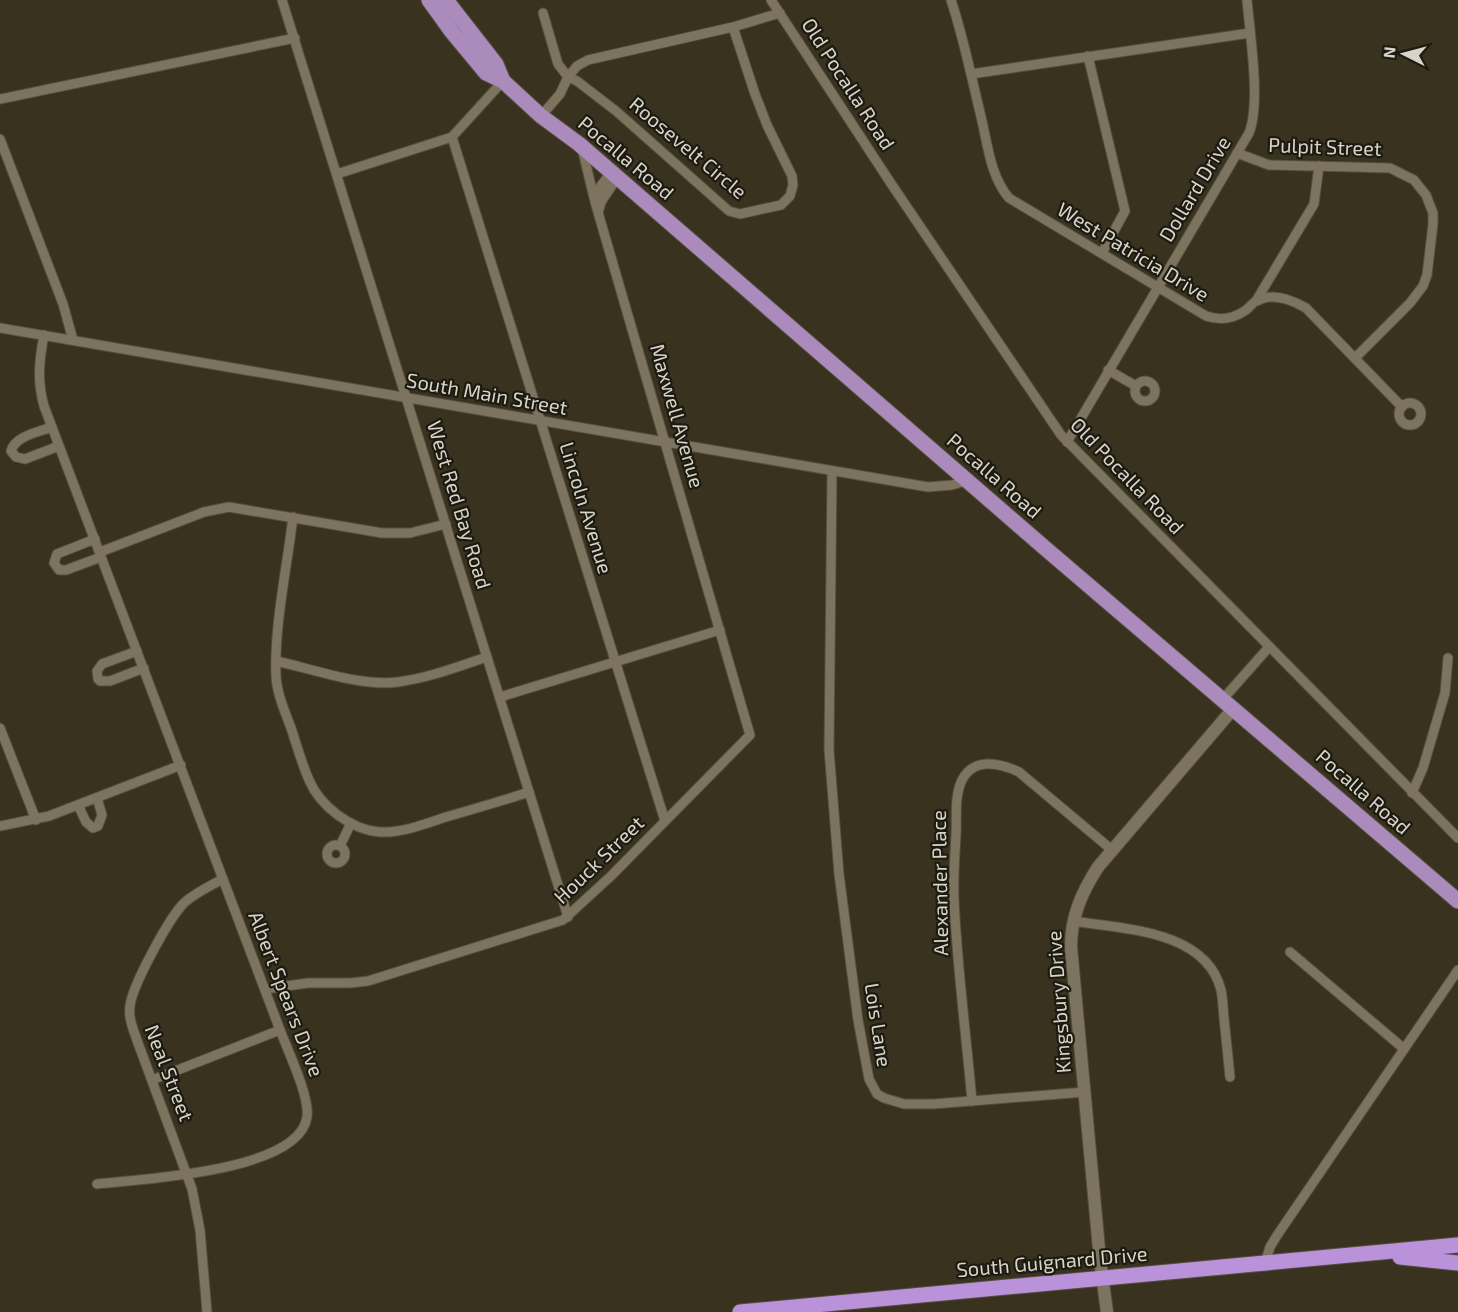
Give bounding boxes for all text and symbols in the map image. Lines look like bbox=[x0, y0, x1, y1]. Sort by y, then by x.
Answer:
street label: Old Pocalla Road bbox=[797, 13, 900, 154]
north arrow bbox=[1374, 24, 1434, 84]
text: N bbox=[1379, 46, 1399, 59]
street label: Roosevelt Circle bbox=[625, 91, 752, 203]
street label: Pocalla Road bbox=[574, 110, 679, 204]
street label: Dollard Drive bbox=[1153, 131, 1235, 246]
street label: Pulpit Street bbox=[1268, 132, 1382, 160]
street label: West Patricia Drive bbox=[1053, 196, 1214, 306]
street label: Maxwell Avenue bbox=[646, 341, 710, 490]
street label: South Main Street bbox=[405, 367, 570, 419]
street label: Old Pocalla Road bbox=[1066, 412, 1189, 538]
street label: West Red Bay Road bbox=[423, 418, 497, 592]
street label: Pocalla Road bbox=[943, 428, 1047, 523]
street label: Lincoln Avenue bbox=[556, 439, 618, 576]
street label: Pocalla Road bbox=[1312, 744, 1416, 839]
street label: Houck Street bbox=[548, 810, 649, 908]
street label: Alexander Place bbox=[926, 810, 952, 956]
street label: Albert Spears Drive bbox=[244, 908, 330, 1080]
street label: Kingsbury Drive bbox=[1041, 930, 1075, 1074]
street label: Lois Lane bbox=[861, 981, 897, 1069]
street label: Neal Street bbox=[141, 1021, 199, 1125]
street label: South Guignard Drive bbox=[955, 1241, 1148, 1281]

